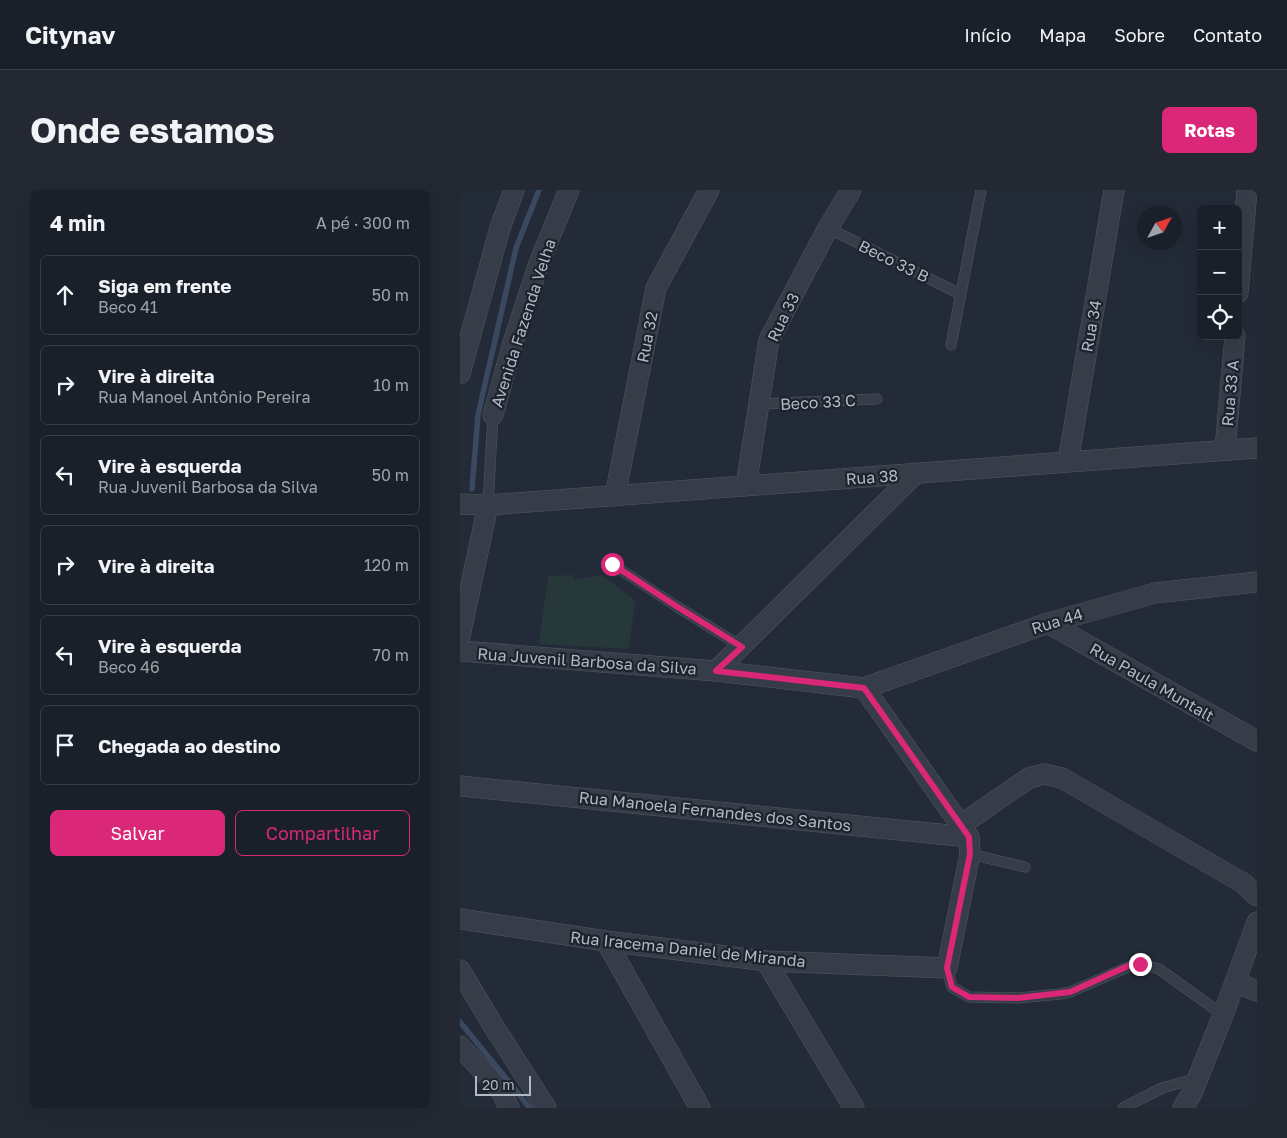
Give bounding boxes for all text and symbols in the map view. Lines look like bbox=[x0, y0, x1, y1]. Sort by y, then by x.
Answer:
text: Citynav bbox=[25, 20, 115, 49]
text: Início bbox=[964, 24, 1011, 46]
text: Mapa bbox=[1039, 24, 1086, 46]
text: Sobre bbox=[1114, 24, 1165, 46]
text: Contato bbox=[1193, 24, 1262, 46]
button: Rotas bbox=[1162, 107, 1257, 153]
text: Onde estamos bbox=[30, 109, 275, 151]
north arrow bbox=[1137, 205, 1182, 250]
map controls bbox=[1197, 205, 1242, 340]
button: + bbox=[1197, 205, 1242, 250]
text: 4 min bbox=[50, 210, 105, 236]
text: A pé · 300 m bbox=[316, 213, 410, 233]
street label: Beco 33 B bbox=[856, 235, 932, 287]
street label: Avenida Fazenda Velha bbox=[486, 236, 560, 410]
button: − bbox=[1197, 250, 1242, 295]
text: Siga em frente bbox=[98, 274, 232, 297]
icon: ahead bbox=[51, 281, 79, 309]
text: 50 m bbox=[372, 285, 409, 305]
street label: Rua 33 bbox=[763, 289, 803, 345]
button: locate bbox=[1197, 295, 1242, 340]
text: Beco 41 bbox=[98, 297, 158, 317]
street label: Rua 34 bbox=[1077, 298, 1105, 354]
street label: Rua 32 bbox=[632, 310, 662, 364]
street label: Rua 33 A bbox=[1217, 359, 1243, 427]
text: Vire à direita bbox=[98, 364, 215, 387]
icon: right bbox=[51, 371, 79, 399]
text: 10 m bbox=[373, 375, 409, 395]
text: Rua Manoel Antônio Pereira bbox=[98, 387, 310, 407]
street label: Beco 33 C bbox=[780, 390, 857, 414]
text: Vire à esquerda bbox=[98, 454, 241, 477]
icon: left bbox=[51, 461, 79, 489]
text: 50 m bbox=[372, 465, 409, 485]
street label: Rua 38 bbox=[845, 465, 899, 489]
text: Rua Juvenil Barbosa da Silva bbox=[98, 477, 318, 497]
icon: right bbox=[51, 551, 79, 579]
route start bbox=[601, 553, 624, 576]
text: Vire à direita bbox=[98, 554, 215, 577]
text: 120 m bbox=[364, 555, 409, 575]
street label: Rua 44 bbox=[1029, 604, 1085, 638]
text: Vire à esquerda bbox=[98, 634, 241, 657]
street label: Rua Paula Muntalt bbox=[1086, 638, 1218, 726]
icon: left bbox=[51, 641, 79, 669]
street label: Rua Juvenil Barbosa da Silva bbox=[477, 643, 697, 679]
text: 70 m bbox=[372, 645, 409, 665]
text: Beco 46 bbox=[98, 657, 160, 677]
icon: arrive bbox=[51, 731, 79, 759]
text: Chegada ao destino bbox=[98, 734, 281, 757]
street label: Rua Manoela Fernandes dos Santos bbox=[578, 787, 852, 835]
button: Salvar bbox=[50, 810, 225, 856]
button: Compartilhar bbox=[235, 810, 410, 856]
street label: Rua Iracema Daniel de Miranda bbox=[569, 927, 807, 971]
route end bbox=[1129, 953, 1152, 976]
scale bar bbox=[475, 1073, 531, 1096]
text: 20 m bbox=[482, 1076, 515, 1093]

